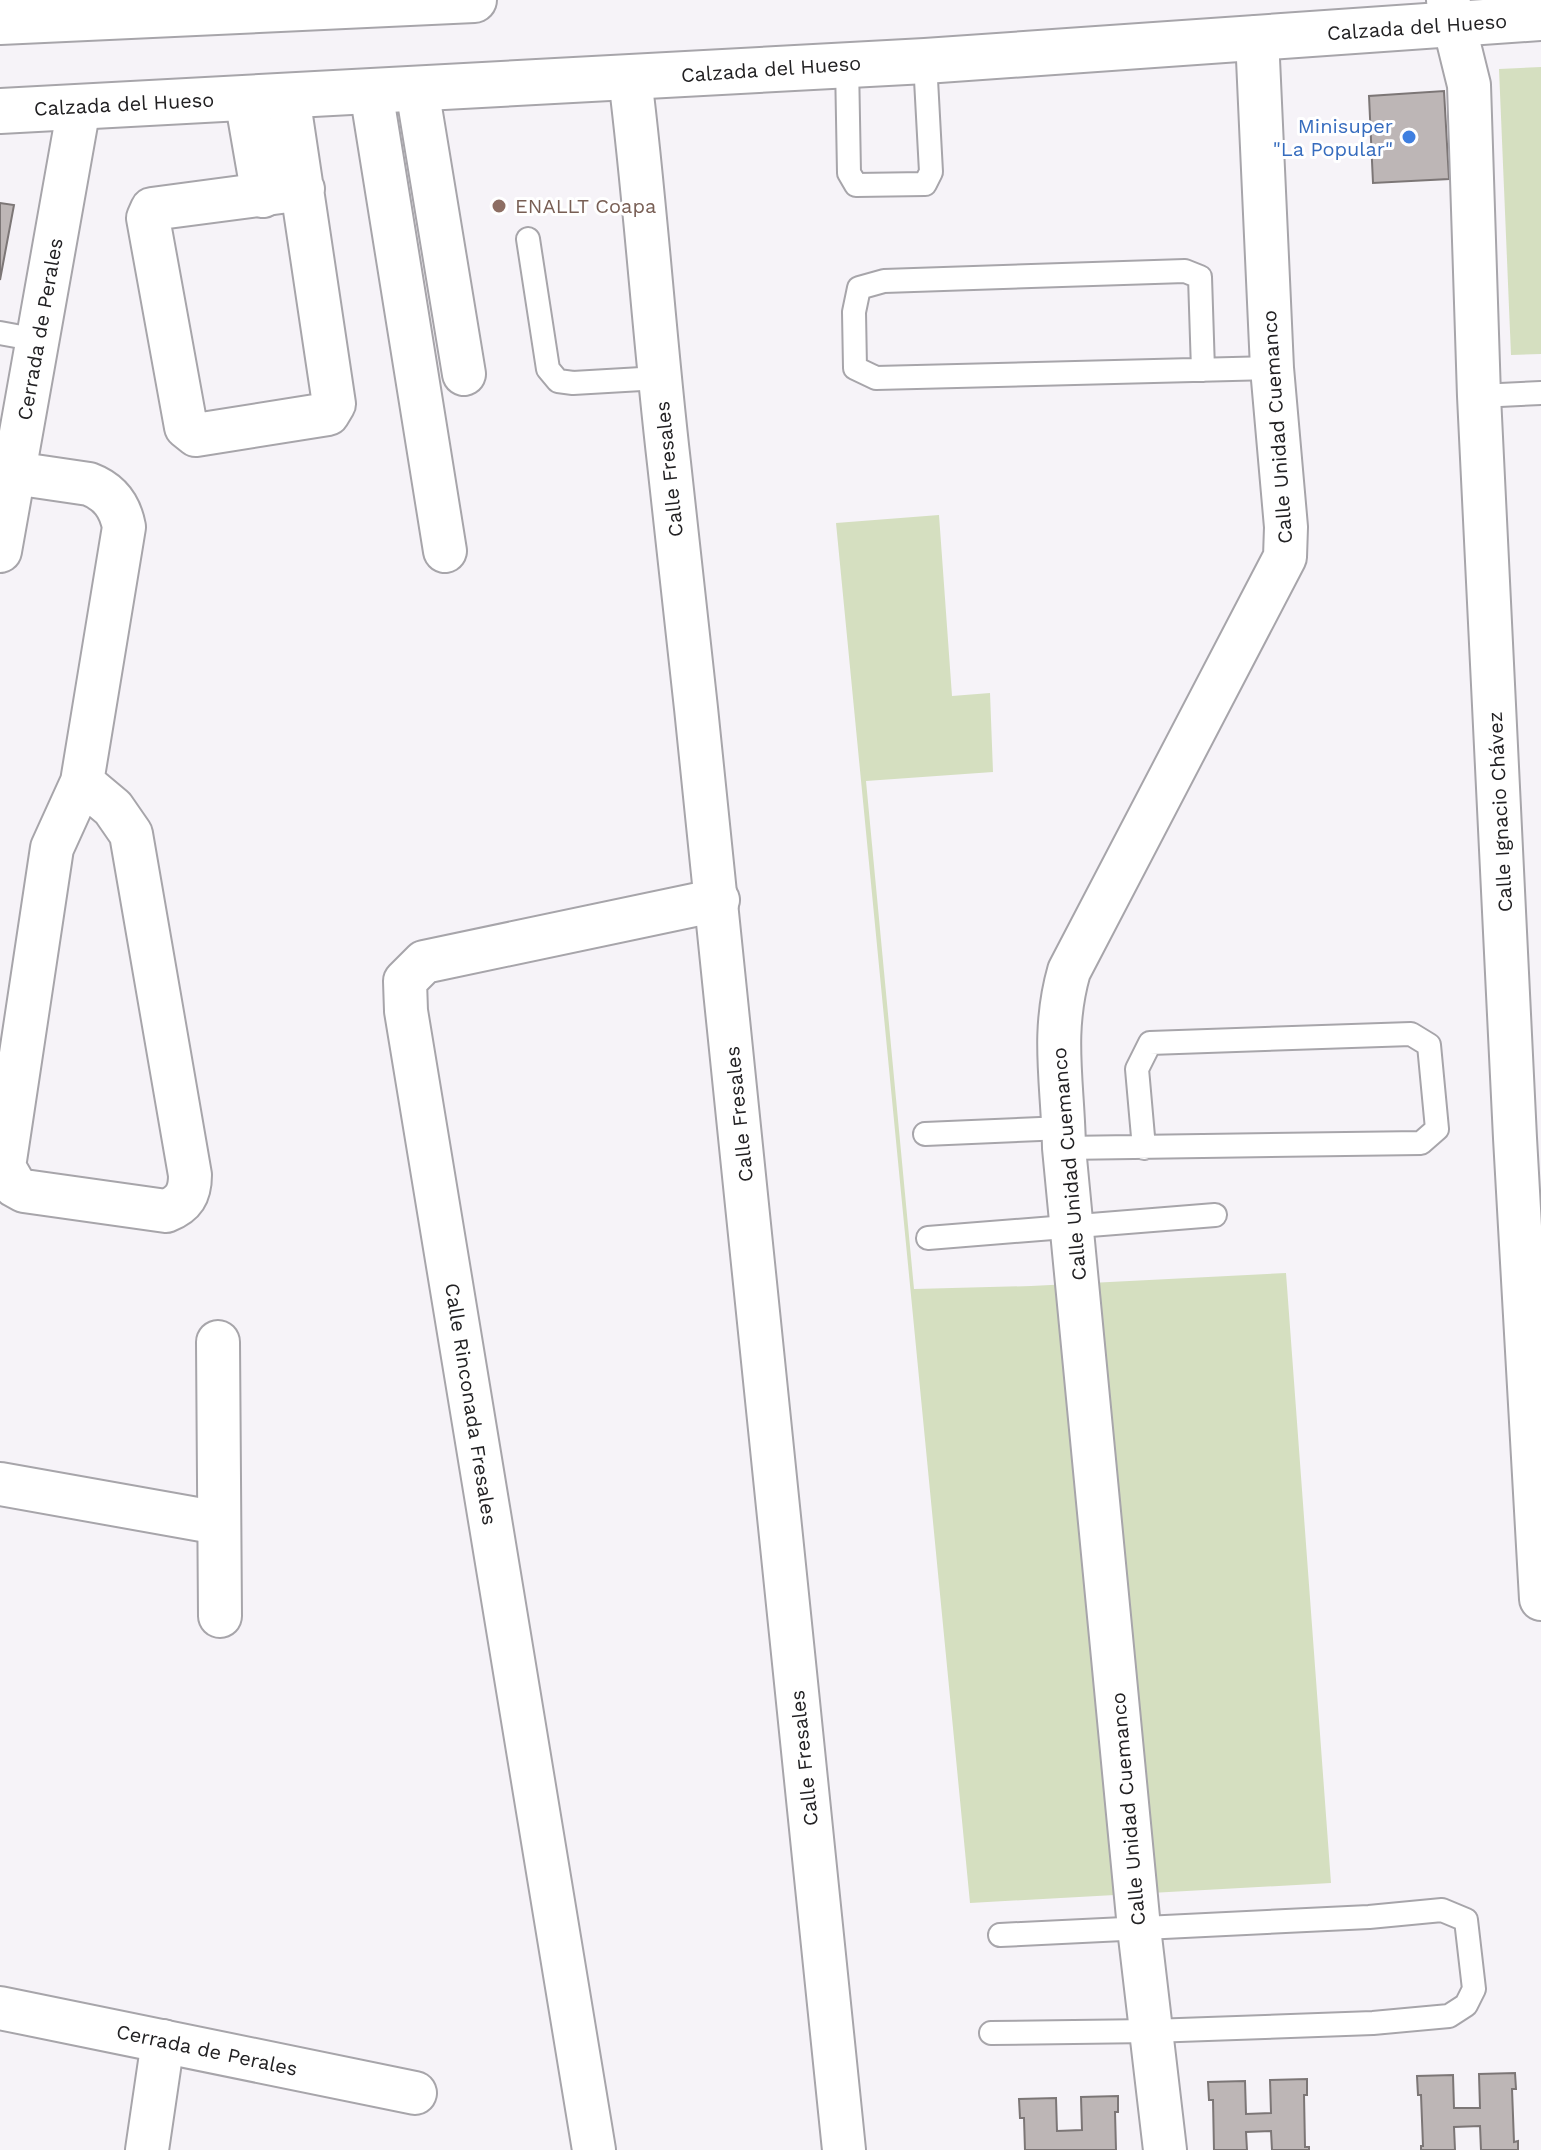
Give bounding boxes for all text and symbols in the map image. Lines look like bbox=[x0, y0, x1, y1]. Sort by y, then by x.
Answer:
street label: Calzada del Hueso bbox=[1326, 9, 1508, 45]
street label: Calzada del Hueso bbox=[680, 51, 862, 87]
street label: Calzada del Hueso bbox=[33, 87, 215, 121]
place label: Minisuper "La Popular" bbox=[1273, 114, 1393, 161]
marker: Minisuper "La Popular" bbox=[1400, 128, 1418, 146]
place label: ENALLT Coapa bbox=[515, 194, 656, 218]
marker: ENALLT Coapa bbox=[490, 197, 508, 215]
street label: Cerrada de Perales bbox=[12, 236, 68, 422]
street label: Calle Unidad Cuemanco bbox=[1257, 309, 1297, 545]
street label: Calle Fresales bbox=[650, 400, 688, 538]
street label: Calle Ignacio Chávez bbox=[1483, 711, 1517, 913]
street label: Calle Fresales bbox=[720, 1045, 758, 1183]
street label: Calle Unidad Cuemanco bbox=[1047, 1046, 1091, 1282]
street label: Calle Rinconada Fresales bbox=[440, 1281, 502, 1527]
street label: Calle Fresales bbox=[785, 1689, 823, 1827]
street label: Calle Unidad Cuemanco bbox=[1106, 1691, 1150, 1927]
street label: Cerrada de Perales bbox=[114, 2019, 300, 2081]

